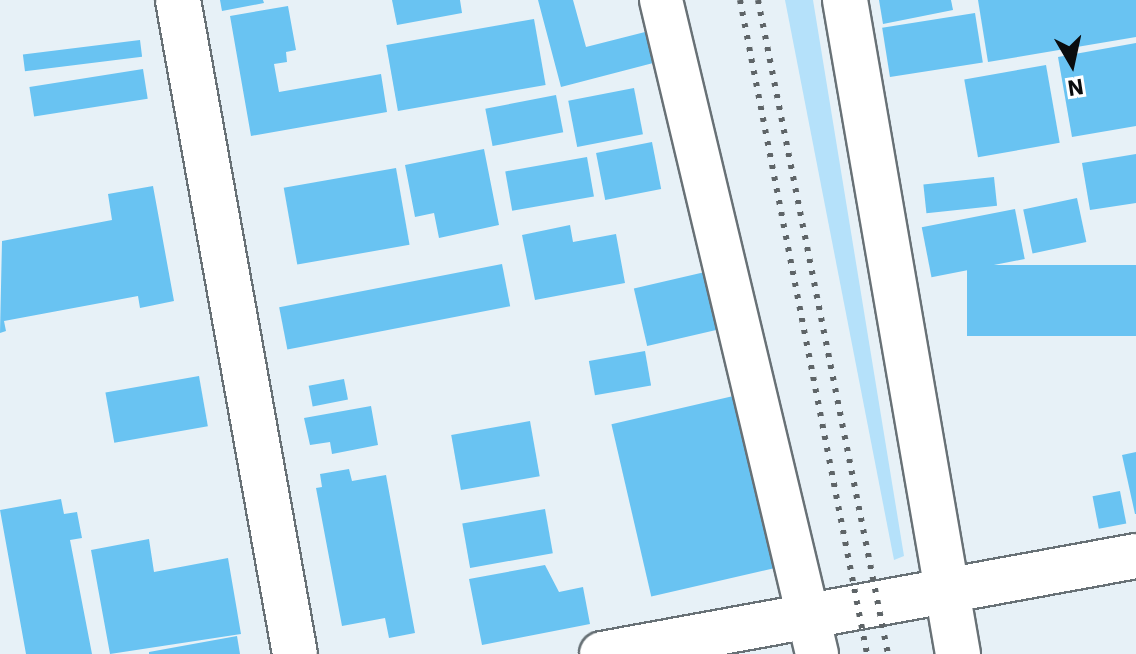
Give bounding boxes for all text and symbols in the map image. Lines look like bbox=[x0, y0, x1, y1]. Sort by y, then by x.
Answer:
north arrow bbox=[1032, 24, 1112, 104]
text: N bbox=[1066, 73, 1086, 104]

